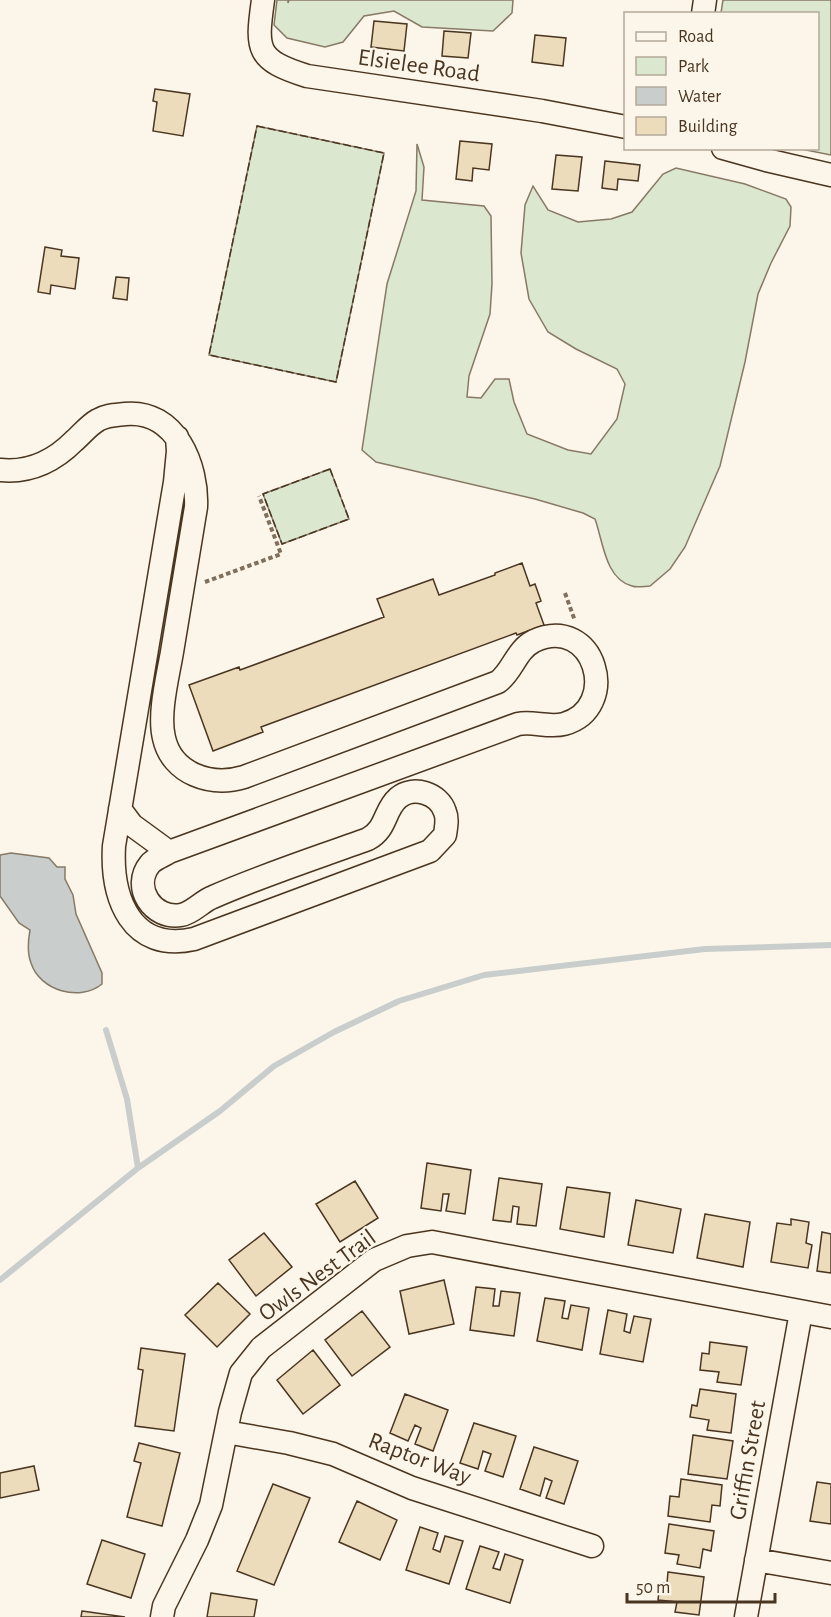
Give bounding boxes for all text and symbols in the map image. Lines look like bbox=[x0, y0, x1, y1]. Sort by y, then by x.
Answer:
legend bbox=[624, 12, 819, 150]
text: Road bbox=[678, 28, 714, 46]
street label: Elsielee Road bbox=[356, 46, 481, 86]
text: Park bbox=[678, 58, 710, 76]
text: Water bbox=[678, 88, 721, 106]
text: Building bbox=[678, 118, 738, 136]
street label: Owls Nest Trail bbox=[255, 1225, 381, 1326]
street label: Griffin Street bbox=[726, 1398, 770, 1522]
street label: Raptor Way bbox=[365, 1428, 474, 1489]
scale bar bbox=[627, 1566, 776, 1604]
text: 50 m bbox=[636, 1579, 670, 1597]

